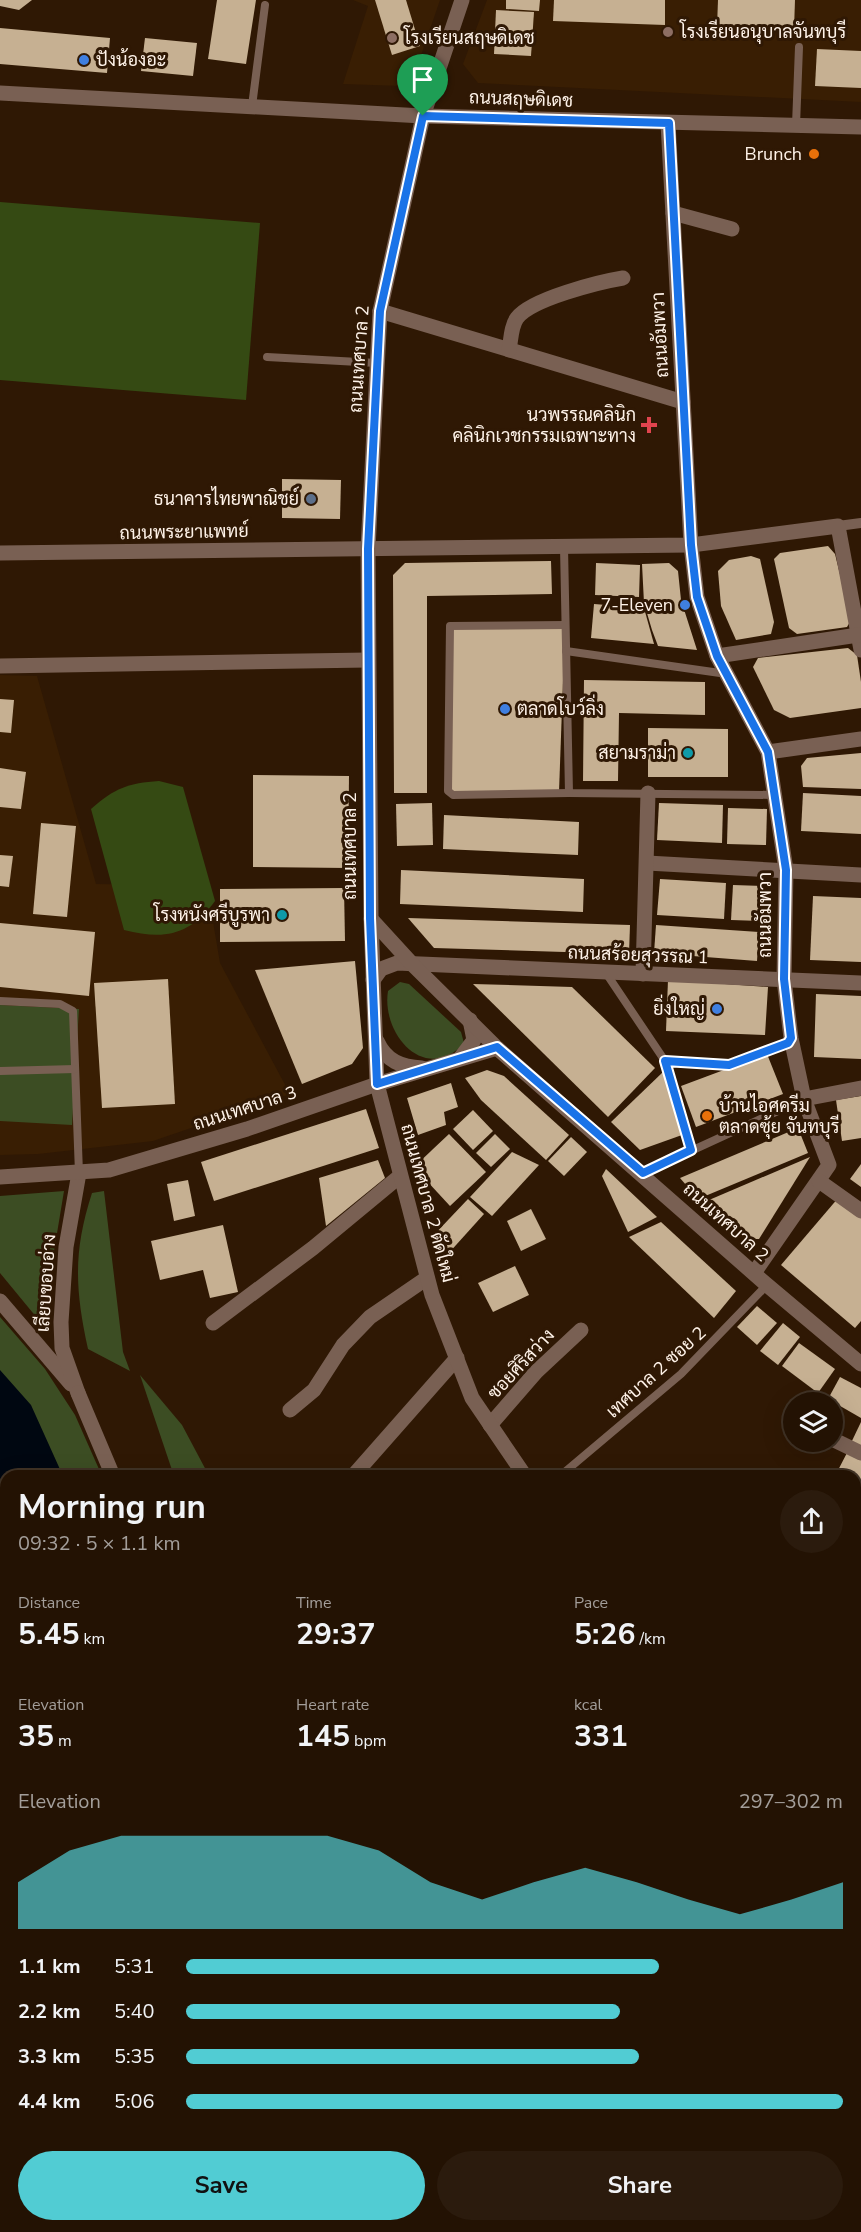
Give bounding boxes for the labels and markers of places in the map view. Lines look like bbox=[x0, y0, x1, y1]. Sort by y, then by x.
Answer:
place label: โรงเรียนอนุบาลจันทบุรี bbox=[679, 19, 846, 44]
place label: โรงเรียนสฤษดิเดช bbox=[403, 25, 535, 50]
marker: โรงเรียนอนุบาลจันทบุรี bbox=[661, 25, 675, 39]
marker: โรงเรียนสฤษดิเดช bbox=[385, 31, 399, 45]
place label: ปังน้องอะ bbox=[96, 48, 166, 72]
marker: ปังน้องอะ bbox=[77, 53, 91, 67]
pin bbox=[397, 54, 448, 116]
place label: Brunch bbox=[745, 142, 802, 166]
marker: Brunch bbox=[807, 147, 821, 161]
place label: นวพรรณคลินิก คลินิกเวชกรรมเฉพาะทาง bbox=[452, 403, 636, 448]
marker: นวพรรณคลินิก คลินิกเวชกรรมเฉพาะทาง bbox=[640, 416, 658, 434]
place label: ธนาคารไทยพาณิชย์ bbox=[154, 486, 299, 511]
marker: ธนาคารไทยพาณิชย์ bbox=[304, 492, 318, 506]
place label: 7-Eleven bbox=[600, 593, 673, 617]
marker: 7-Eleven bbox=[678, 598, 692, 612]
place label: ตลาดโบว์ลิ่ง bbox=[517, 694, 604, 721]
marker: ตลาดโบว์ลิ่ง bbox=[498, 702, 512, 716]
place label: สยามราม่า bbox=[598, 741, 676, 765]
marker: สยามราม่า bbox=[681, 746, 695, 760]
place label: โรงหนังศรีบูรพา bbox=[153, 902, 270, 928]
marker: โรงหนังศรีบูรพา bbox=[275, 908, 289, 922]
place label: ยิ่งใหญ่ bbox=[653, 994, 705, 1021]
marker: ยิ่งใหญ่ bbox=[710, 1002, 724, 1016]
place label: บ้านไอศครีม ตลาดซุ้ย จันทบุรี bbox=[719, 1093, 840, 1139]
marker: บ้านไอศครีม ตลาดซุ้ย จันทบุรี bbox=[700, 1109, 714, 1123]

